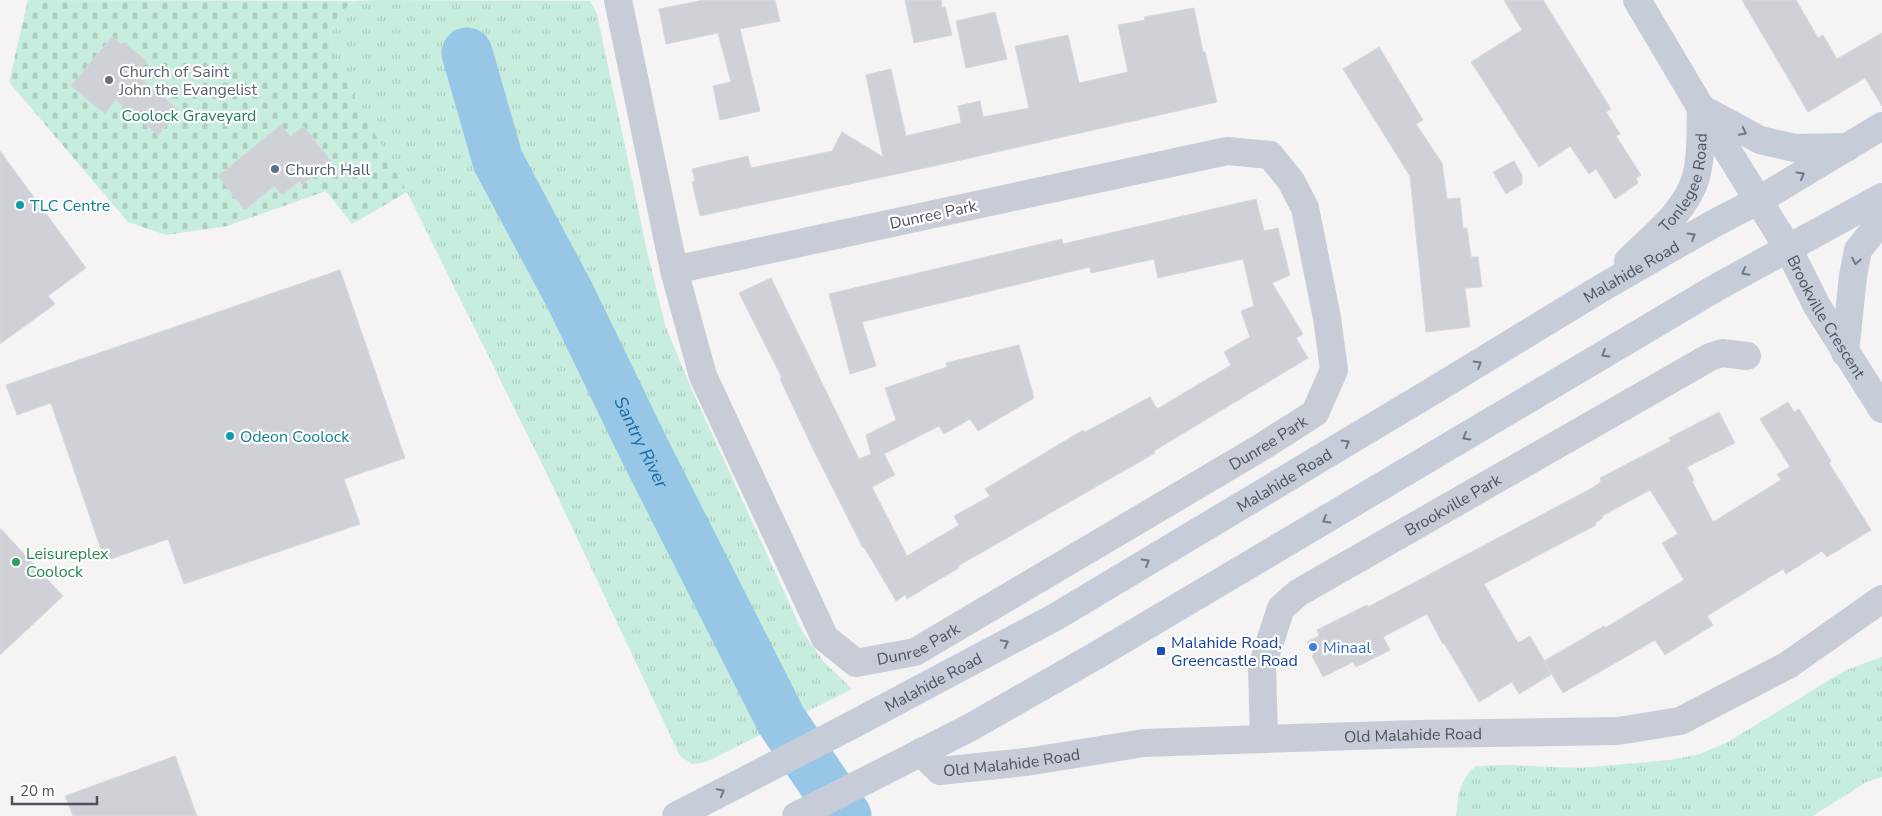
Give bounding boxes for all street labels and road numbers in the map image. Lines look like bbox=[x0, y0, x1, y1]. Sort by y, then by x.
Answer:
street label: Tonlegee Road bbox=[1654, 133, 1713, 237]
street label: Dunree Park bbox=[888, 195, 980, 235]
street label: Malahide Road bbox=[1580, 236, 1684, 309]
street label: Brookville Crescent bbox=[1781, 252, 1870, 383]
street label: Dunree Park bbox=[1225, 410, 1313, 476]
street label: Malahide Road bbox=[1233, 444, 1336, 518]
street label: Brookville Park bbox=[1401, 468, 1506, 542]
street label: Dunree Park bbox=[875, 618, 965, 671]
street label: Malahide Road bbox=[881, 648, 986, 718]
street label: Old Malahide Road bbox=[1344, 723, 1482, 748]
street label: Old Malahide Road bbox=[942, 743, 1082, 783]

